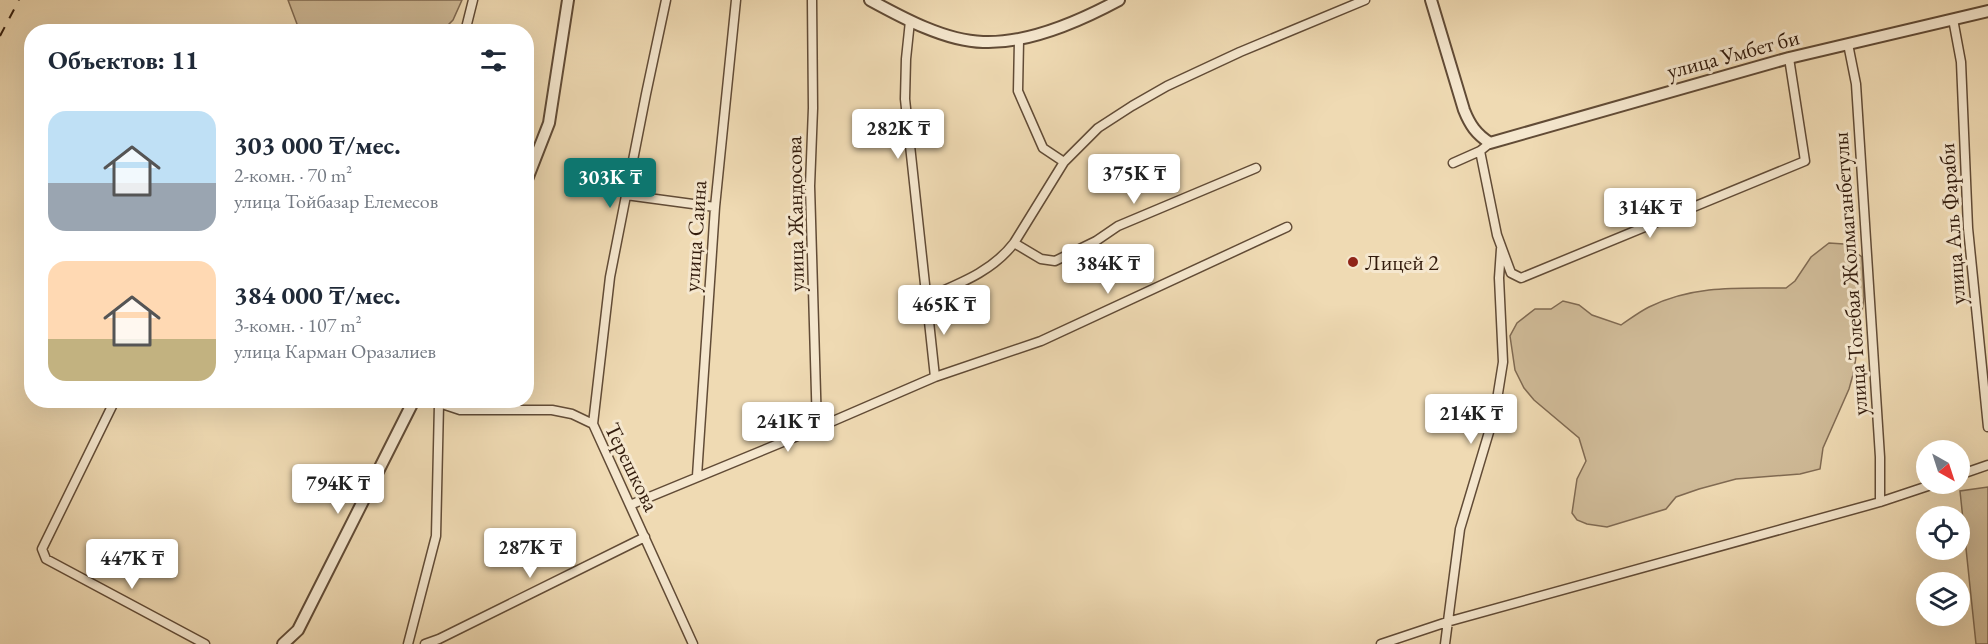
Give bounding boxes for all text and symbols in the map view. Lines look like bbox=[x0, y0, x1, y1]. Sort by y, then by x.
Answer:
street label: улица Умбет би bbox=[1664, 22, 1803, 86]
text: Объектов: 11 bbox=[48, 43, 199, 77]
icon: filters bbox=[477, 44, 510, 77]
pin: 282K ₸ bbox=[849, 109, 947, 160]
text: 282K ₸ bbox=[866, 115, 930, 141]
text: 303 000 ₸/мес. bbox=[234, 128, 401, 162]
street label: улица Толебая Жолмаганбетулы bbox=[1826, 131, 1874, 417]
icon: home bbox=[96, 135, 168, 207]
street label: улица Жандосова bbox=[779, 136, 811, 292]
street label: улица Аль Фараби bbox=[1932, 142, 1972, 306]
pin: 375K ₸ bbox=[1085, 154, 1183, 205]
pin: 303K ₸ bbox=[561, 158, 659, 209]
text: 375K ₸ bbox=[1102, 160, 1166, 186]
text: 2-комн. · 70 m² bbox=[234, 162, 352, 188]
text: 303K ₸ bbox=[578, 164, 642, 190]
street label: улица Саина bbox=[677, 179, 713, 293]
text: улица Тойбазар Елемесов bbox=[234, 188, 438, 214]
pin: 314K ₸ bbox=[1601, 188, 1699, 239]
text: 314K ₸ bbox=[1618, 194, 1682, 220]
pin: 384K ₸ bbox=[1059, 244, 1157, 295]
place label: Лицей 2 bbox=[1365, 248, 1439, 277]
text: 384K ₸ bbox=[1076, 250, 1140, 276]
marker: Лицей 2 bbox=[1346, 255, 1360, 269]
text: 384 000 ₸/мес. bbox=[234, 278, 401, 312]
icon: home bbox=[96, 285, 168, 357]
pin: 465K ₸ bbox=[895, 285, 993, 336]
text: 465K ₸ bbox=[912, 291, 976, 317]
text: 3-комн. · 107 m² bbox=[234, 312, 362, 338]
text: улица Карман Оразалиев bbox=[234, 338, 436, 364]
pin: 214K ₸ bbox=[1422, 394, 1520, 445]
text: 214K ₸ bbox=[1439, 400, 1503, 426]
pin: 241K ₸ bbox=[739, 402, 837, 453]
text: 241K ₸ bbox=[756, 408, 820, 434]
street label: Терешкова bbox=[598, 418, 666, 516]
north arrow bbox=[1916, 440, 1970, 494]
map controls bbox=[1916, 440, 1970, 626]
pin: 794K ₸ bbox=[289, 464, 387, 515]
text: 794K ₸ bbox=[306, 470, 370, 496]
button: locate bbox=[1916, 506, 1970, 560]
pin: 287K ₸ bbox=[481, 528, 579, 579]
text: 287K ₸ bbox=[498, 534, 562, 560]
pin: 447K ₸ bbox=[83, 539, 181, 590]
text: 447K ₸ bbox=[100, 545, 164, 571]
button: layers bbox=[1916, 572, 1970, 626]

